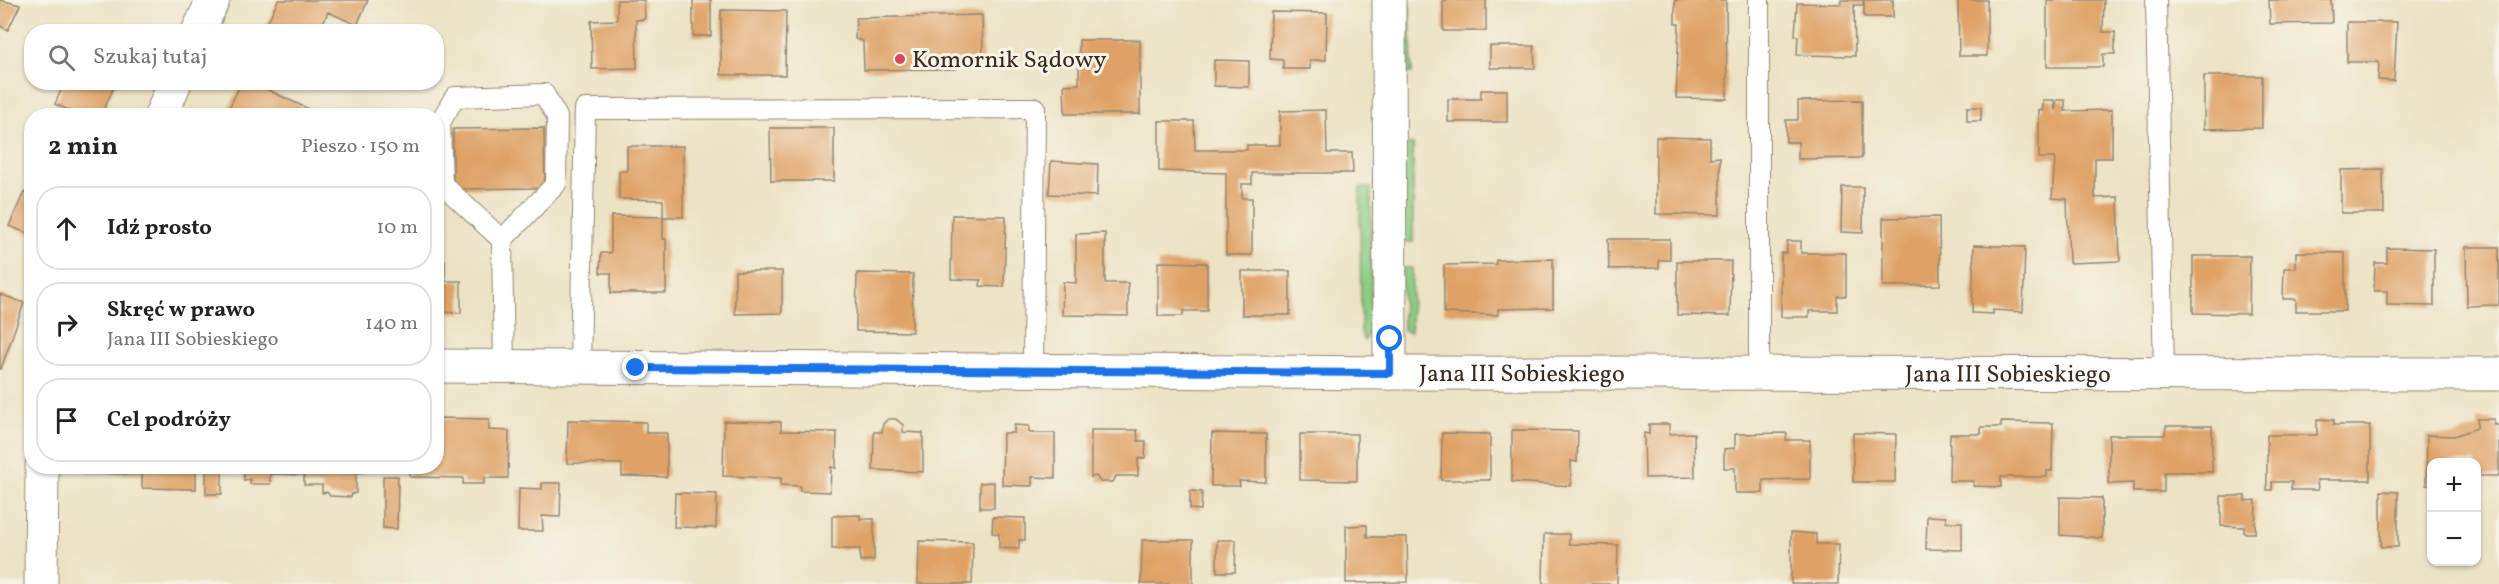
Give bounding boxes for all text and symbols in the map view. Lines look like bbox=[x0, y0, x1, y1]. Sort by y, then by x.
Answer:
search box bbox=[24, 24, 444, 90]
icon: search bbox=[45, 41, 78, 74]
text: Szukaj tutaj bbox=[93, 42, 207, 73]
place label: Komornik Sądowy bbox=[912, 44, 1106, 78]
marker: Komornik Sądowy bbox=[893, 52, 907, 66]
text: 2 min bbox=[48, 129, 118, 165]
text: Pieszo · 150 m bbox=[301, 133, 420, 161]
icon: ahead bbox=[50, 212, 83, 245]
text: Idź prosto bbox=[107, 213, 212, 244]
text: 10 m bbox=[377, 214, 418, 242]
text: Skręć w prawo bbox=[107, 295, 255, 326]
icon: right bbox=[50, 308, 83, 341]
text: 140 m bbox=[365, 310, 418, 338]
route start bbox=[1376, 325, 1402, 351]
text: Jana III Sobieskiego bbox=[107, 326, 278, 354]
route end bbox=[622, 354, 648, 380]
street label: Jana III Sobieskiego bbox=[1419, 358, 1625, 392]
street label: Jana III Sobieskiego bbox=[1905, 358, 2111, 393]
icon: arrive bbox=[50, 404, 83, 437]
text: Cel podróży bbox=[107, 405, 231, 436]
map controls bbox=[2427, 458, 2481, 566]
button: + bbox=[2427, 458, 2481, 512]
button: − bbox=[2427, 512, 2481, 566]

